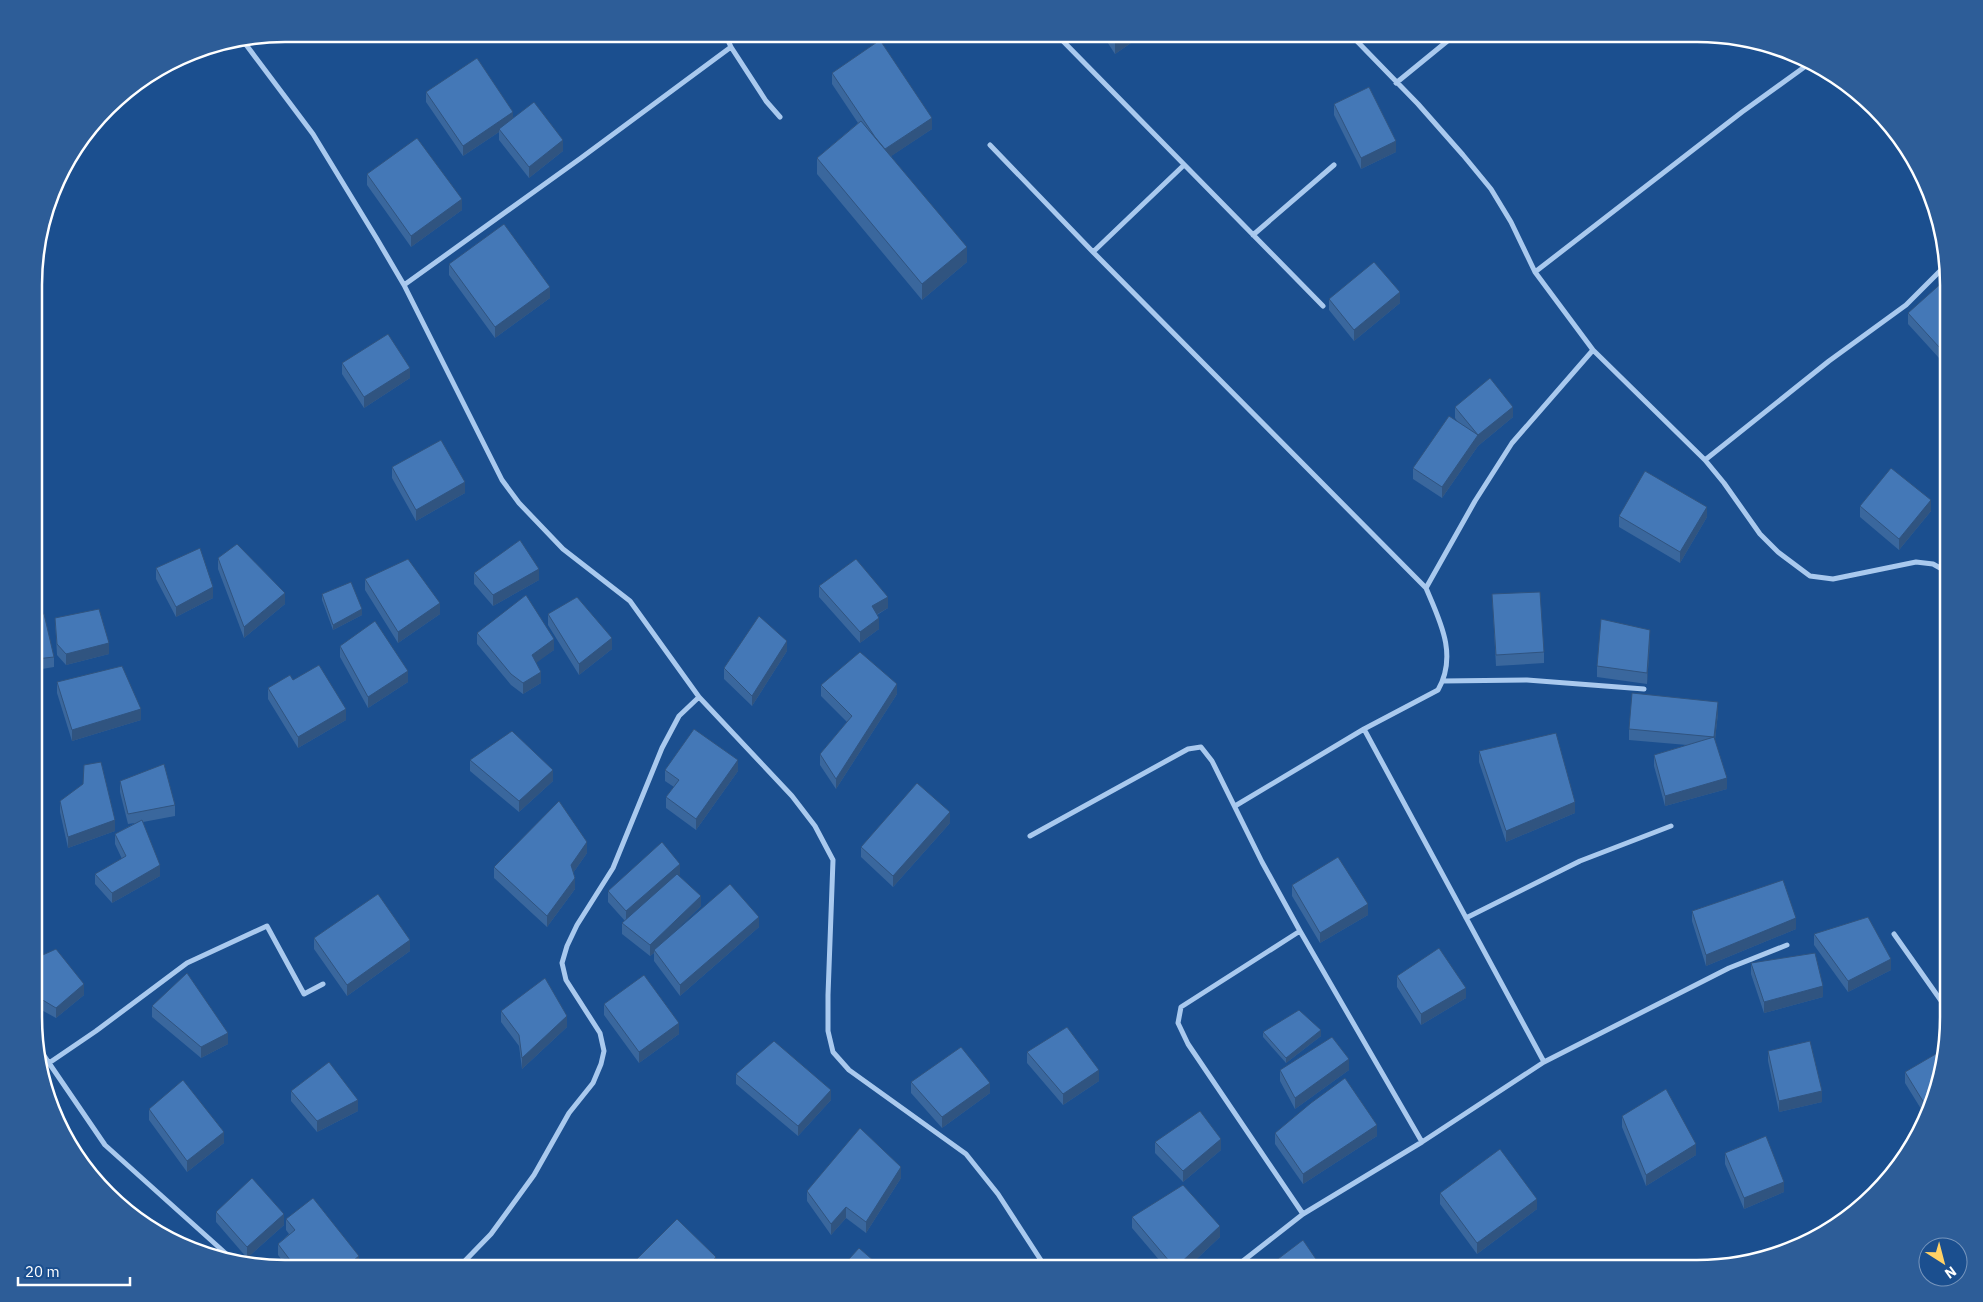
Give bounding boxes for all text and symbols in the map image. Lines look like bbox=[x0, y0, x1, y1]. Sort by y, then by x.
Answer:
north arrow bbox=[1918, 1237, 1968, 1287]
scale bar bbox=[18, 1254, 130, 1286]
text: 20 m bbox=[25, 1262, 60, 1281]
text: N bbox=[1941, 1262, 1960, 1283]

